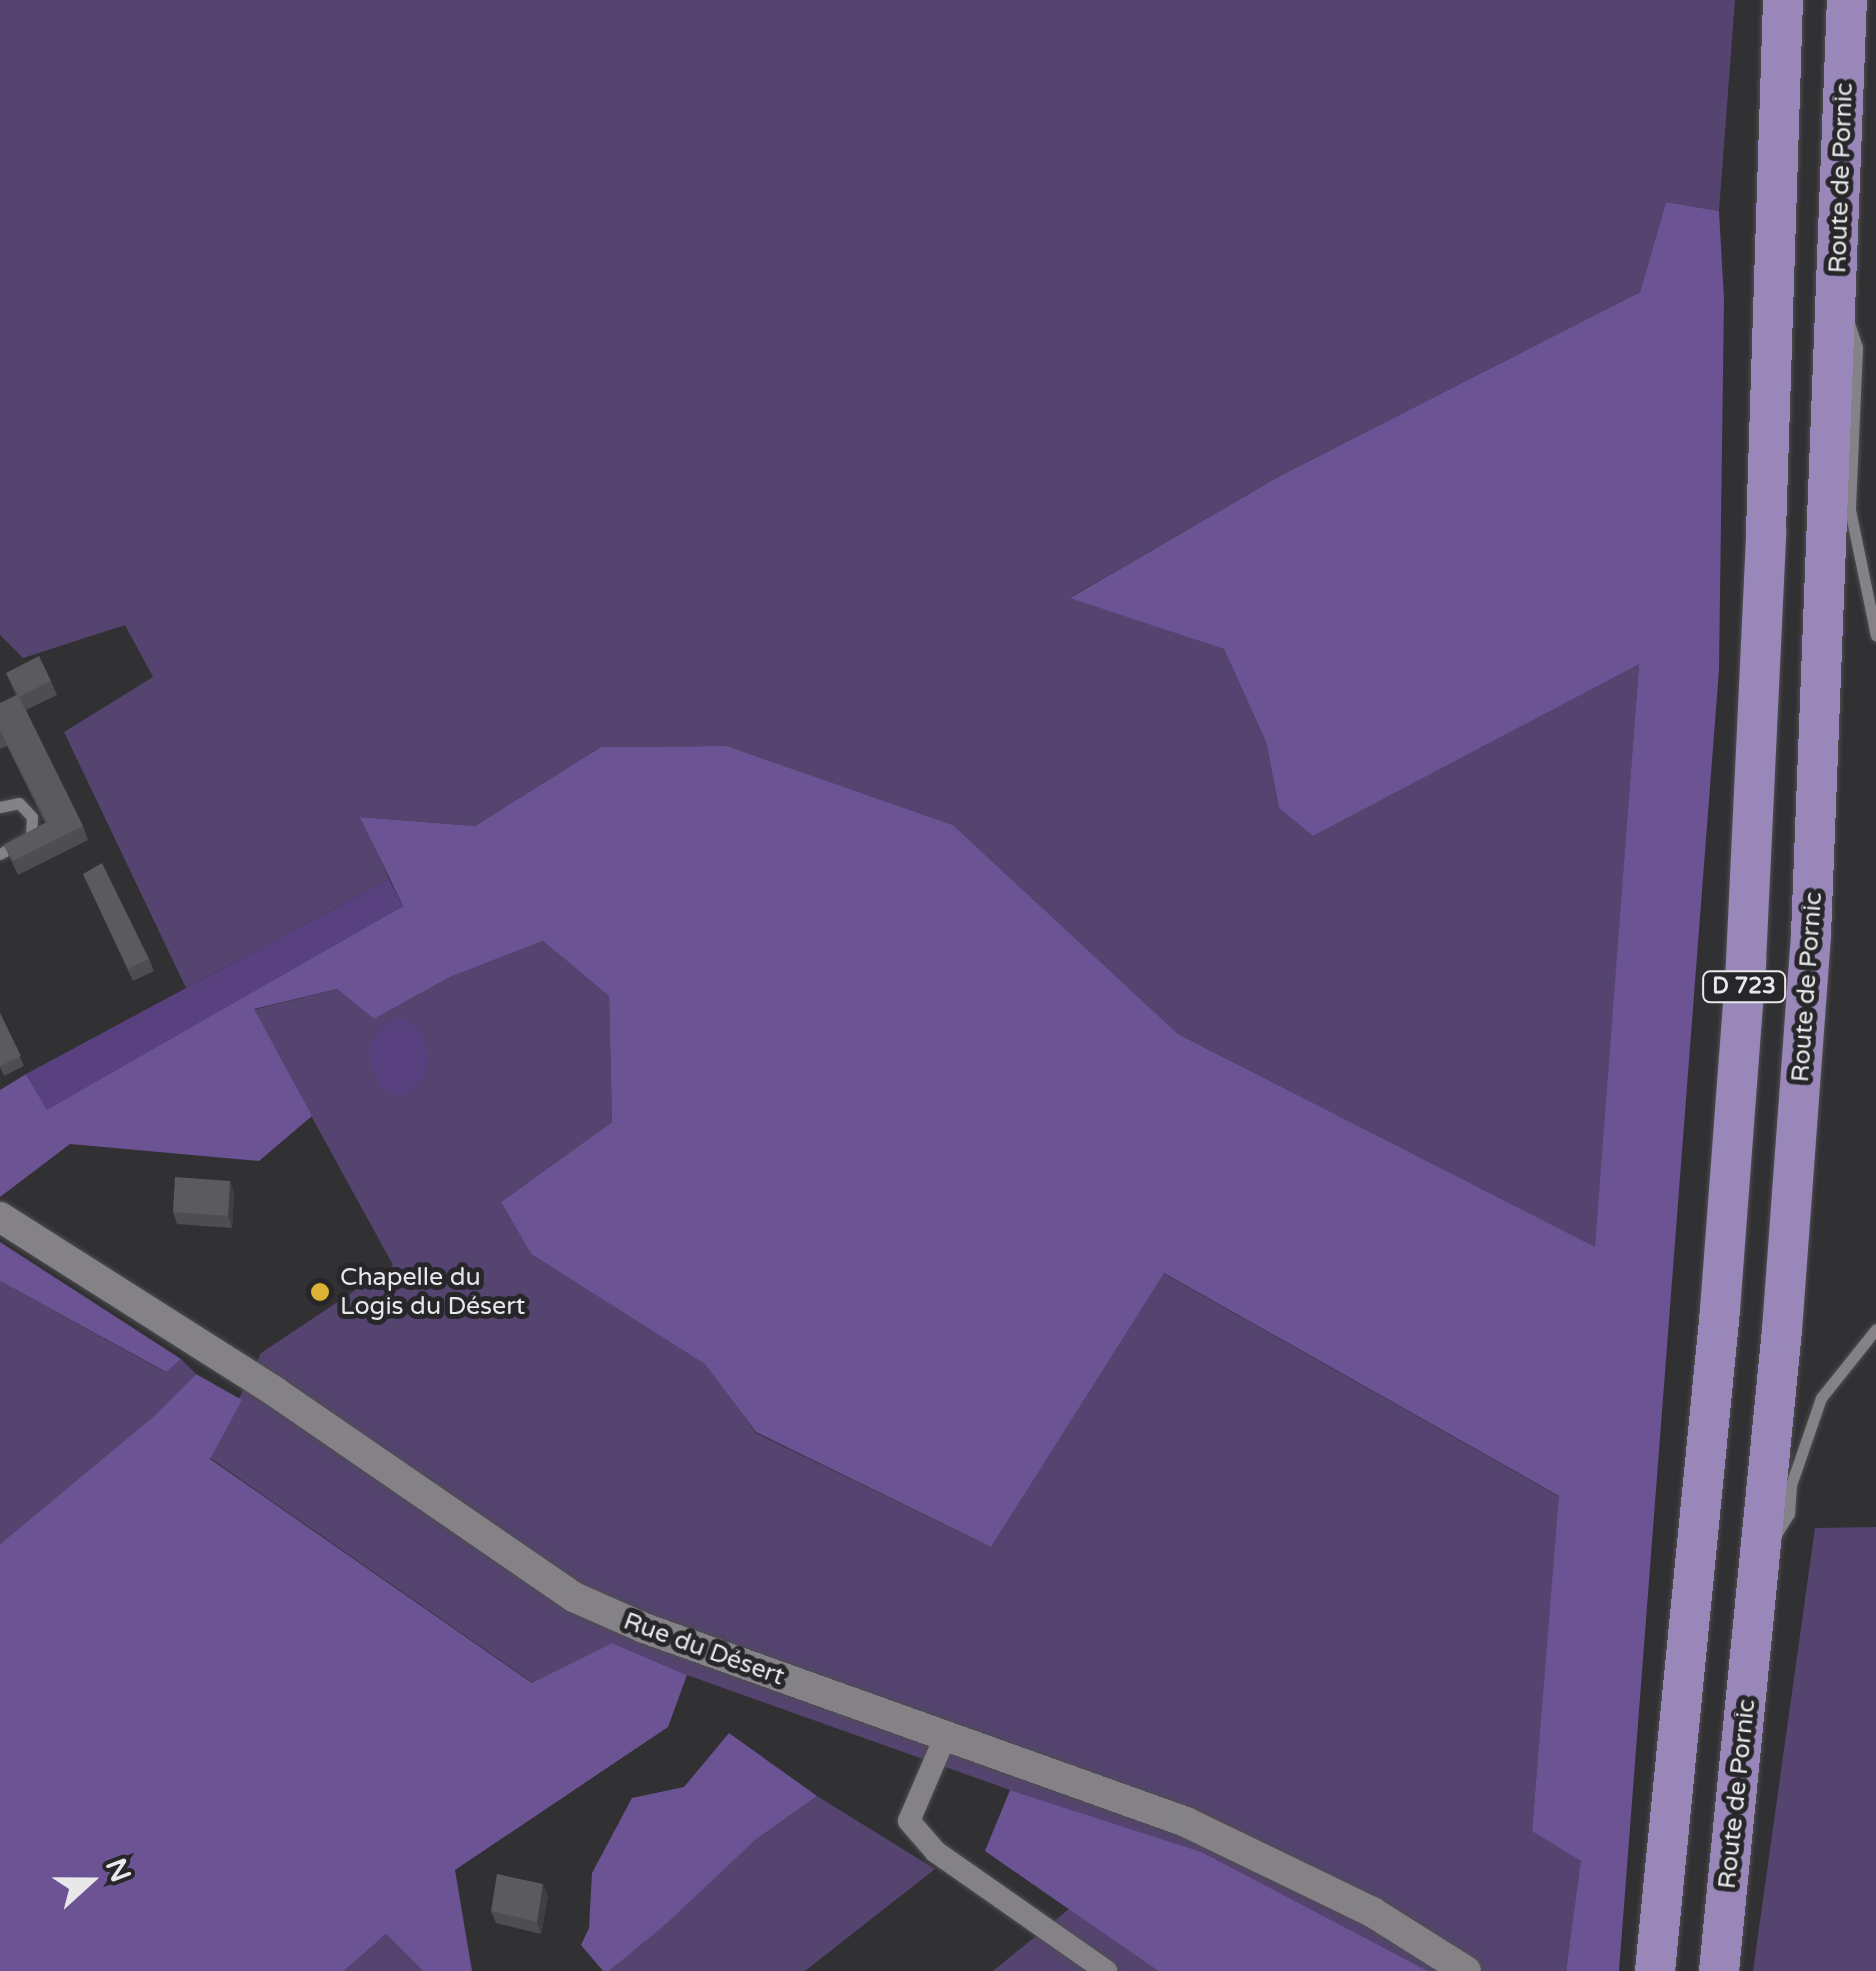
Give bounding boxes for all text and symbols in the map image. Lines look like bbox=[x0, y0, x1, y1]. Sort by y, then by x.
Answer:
street label: Route de Pornic bbox=[1823, 82, 1859, 274]
street label: Route de Pornic bbox=[1785, 891, 1829, 1083]
road number: D 723 bbox=[1702, 970, 1786, 1004]
place label: Chapelle du Logis du Désert bbox=[340, 1263, 525, 1322]
marker: Chapelle du Logis du Désert bbox=[309, 1281, 331, 1303]
street label: Rue du Désert bbox=[620, 1606, 788, 1692]
street label: Route de Pornic bbox=[1712, 1698, 1762, 1890]
north arrow bbox=[40, 1831, 140, 1931]
text: N bbox=[98, 1854, 138, 1887]

